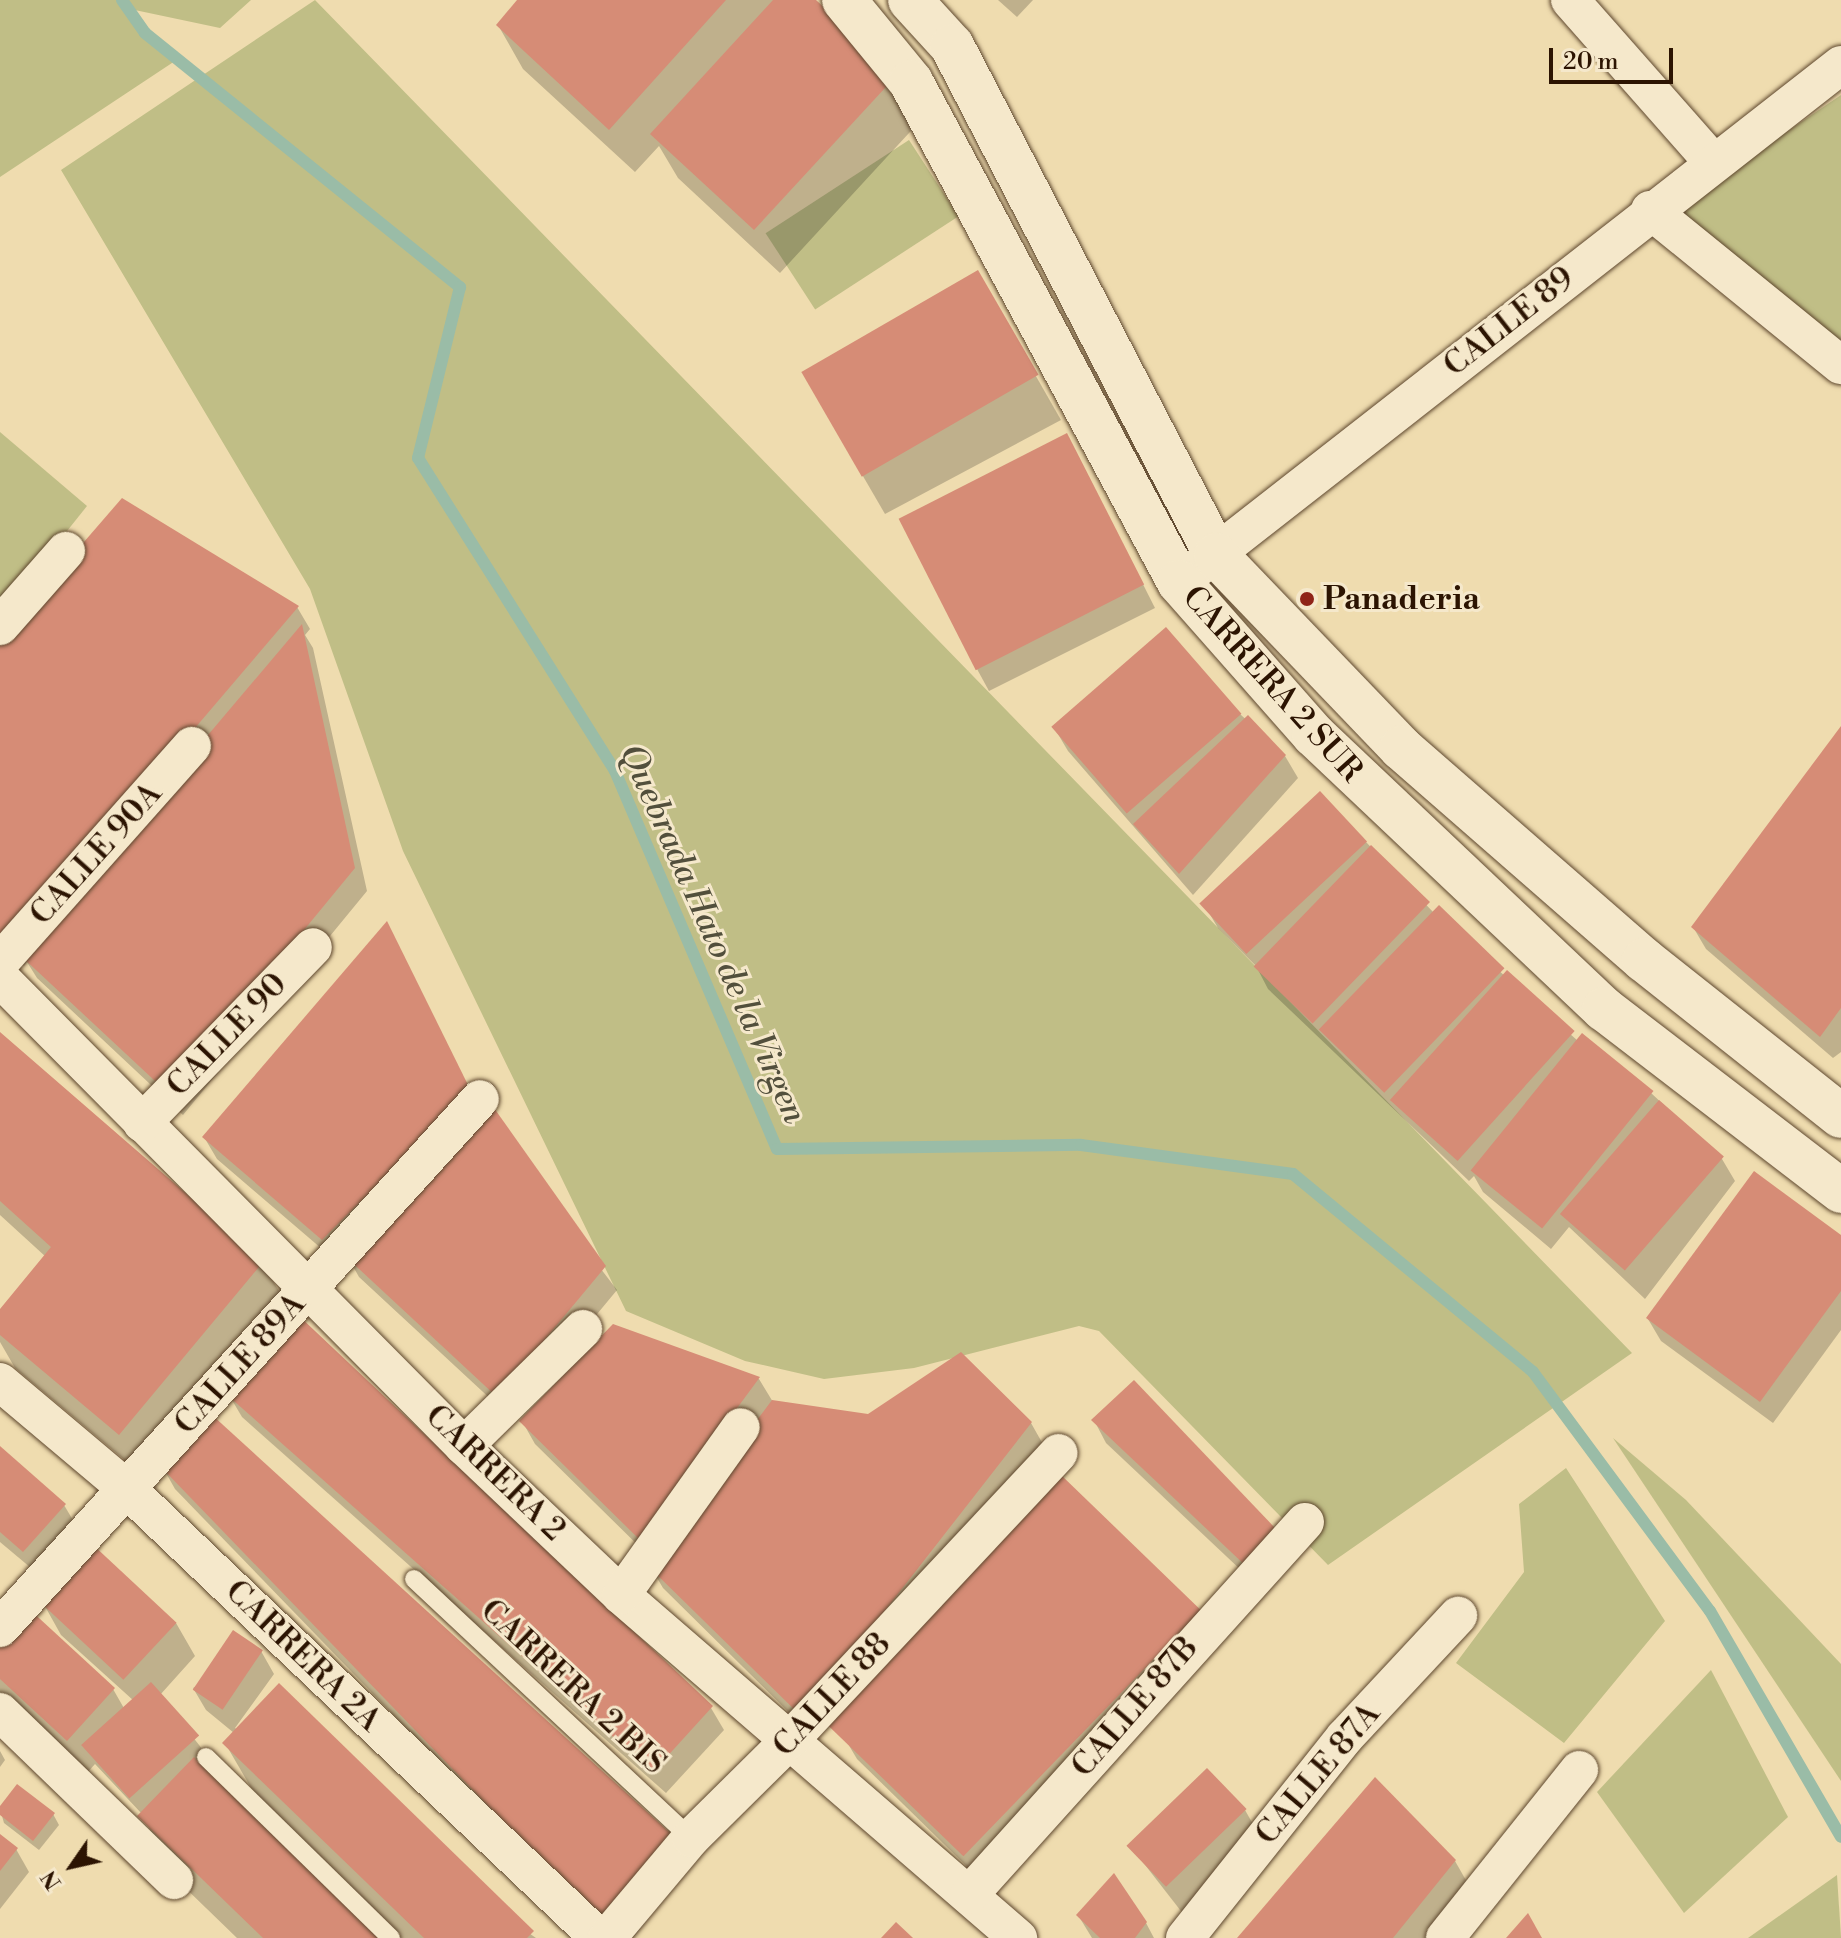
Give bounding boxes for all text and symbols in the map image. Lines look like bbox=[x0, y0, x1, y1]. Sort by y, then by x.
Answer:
scale bar bbox=[1553, 32, 1677, 82]
text: 20 m bbox=[1563, 47, 1619, 77]
street label: CALLE 89 bbox=[1436, 259, 1582, 385]
street label: CARRERA 2 SUR bbox=[1174, 578, 1370, 790]
place label: Panaderia bbox=[1323, 580, 1480, 618]
marker: Panaderia bbox=[1298, 590, 1316, 608]
water label: Quebrada Hato de la Virgen bbox=[610, 738, 814, 1130]
street label: CALLE 90A bbox=[22, 775, 170, 933]
street label: CALLE 90 bbox=[159, 965, 295, 1105]
street label: CALLE 89A bbox=[167, 1285, 313, 1443]
street label: CARRERA 2 bbox=[417, 1397, 573, 1549]
street label: CARRERA 2A bbox=[217, 1572, 389, 1740]
street label: CARRERA 2 BIS bbox=[472, 1591, 674, 1783]
street label: CALLE 88 bbox=[765, 1625, 899, 1765]
street label: CALLE 87B bbox=[1064, 1629, 1206, 1785]
street label: CALLE 87A bbox=[1248, 1695, 1388, 1853]
north arrow bbox=[32, 1826, 112, 1906]
text: N bbox=[36, 1865, 68, 1894]

